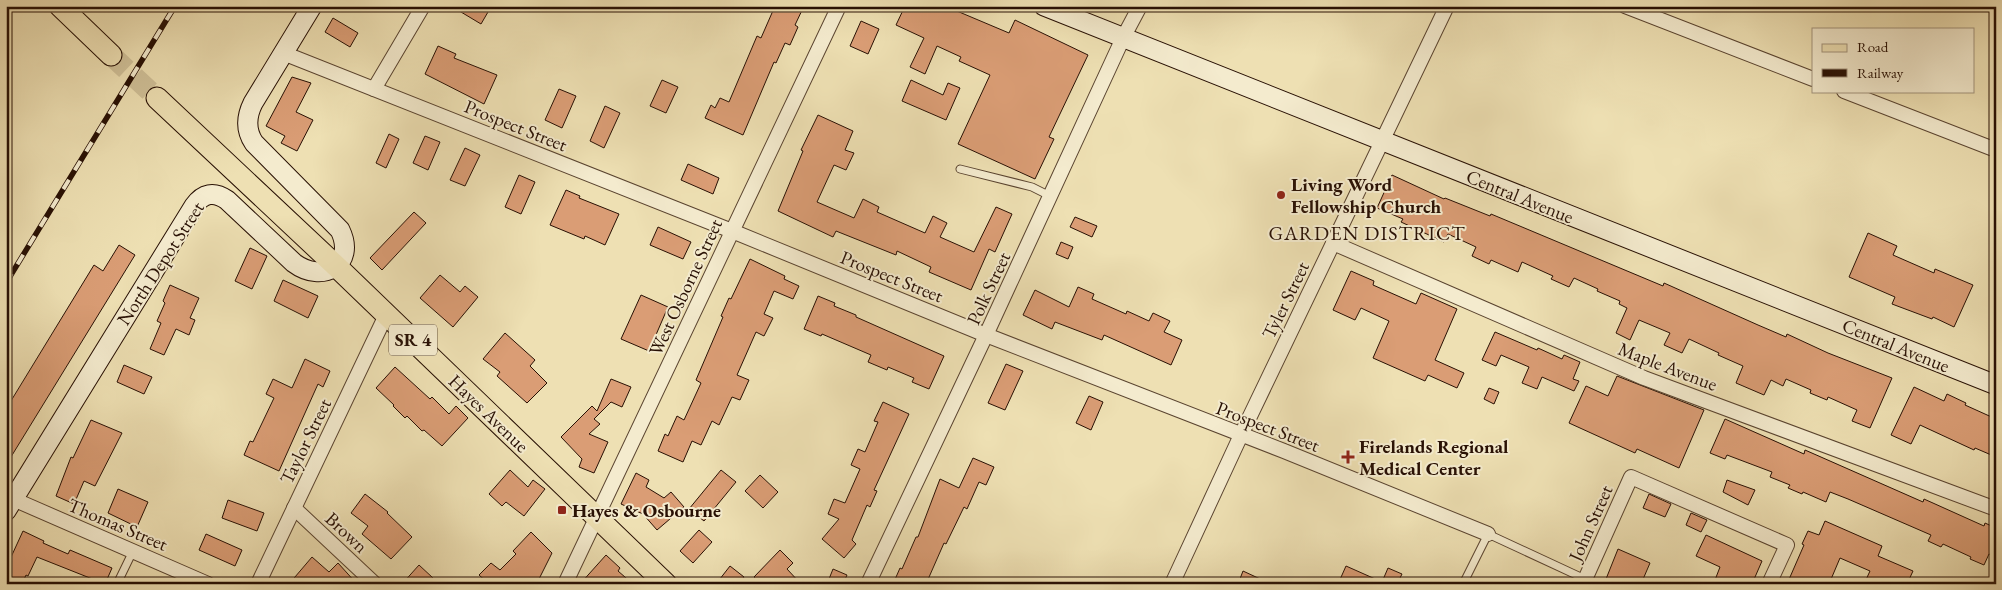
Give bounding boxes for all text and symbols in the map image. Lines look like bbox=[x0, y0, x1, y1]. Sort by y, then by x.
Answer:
legend bbox=[1812, 28, 1974, 92]
text: Road bbox=[1857, 37, 1889, 56]
text: Railway bbox=[1857, 63, 1904, 82]
street label: Prospect Street bbox=[461, 94, 571, 157]
street label: Central Avenue bbox=[1462, 164, 1577, 229]
place label: Living Word Fellowship Church bbox=[1291, 172, 1442, 219]
marker: Living Word Fellowship Church bbox=[1275, 189, 1287, 201]
street label: North Depot Street bbox=[111, 197, 210, 330]
street label: West Osborne Street bbox=[643, 215, 728, 360]
district label: GARDEN DISTRICT bbox=[1268, 220, 1466, 246]
street label: Prospect Street bbox=[837, 245, 947, 308]
street label: Polk Street bbox=[961, 248, 1016, 329]
street label: Tyler Street bbox=[1256, 257, 1315, 343]
street label: Central Avenue bbox=[1838, 313, 1953, 378]
road number: SR 4 bbox=[389, 324, 437, 356]
street label: Maple Avenue bbox=[1615, 336, 1721, 397]
street label: Hayes Avenue bbox=[443, 369, 534, 458]
street label: Taylor Street bbox=[274, 394, 337, 488]
street label: Prospect Street bbox=[1213, 395, 1323, 458]
place label: Firelands Regional Medical Center bbox=[1359, 434, 1509, 481]
marker: Firelands Regional Medical Center bbox=[1341, 450, 1355, 464]
street label: John Street bbox=[1562, 481, 1618, 567]
street label: Thomas Street bbox=[64, 492, 171, 557]
place label: Hayes & Osbourne bbox=[572, 498, 721, 523]
marker: Hayes & Osbourne bbox=[556, 504, 568, 516]
street label: Brown bbox=[320, 506, 373, 558]

